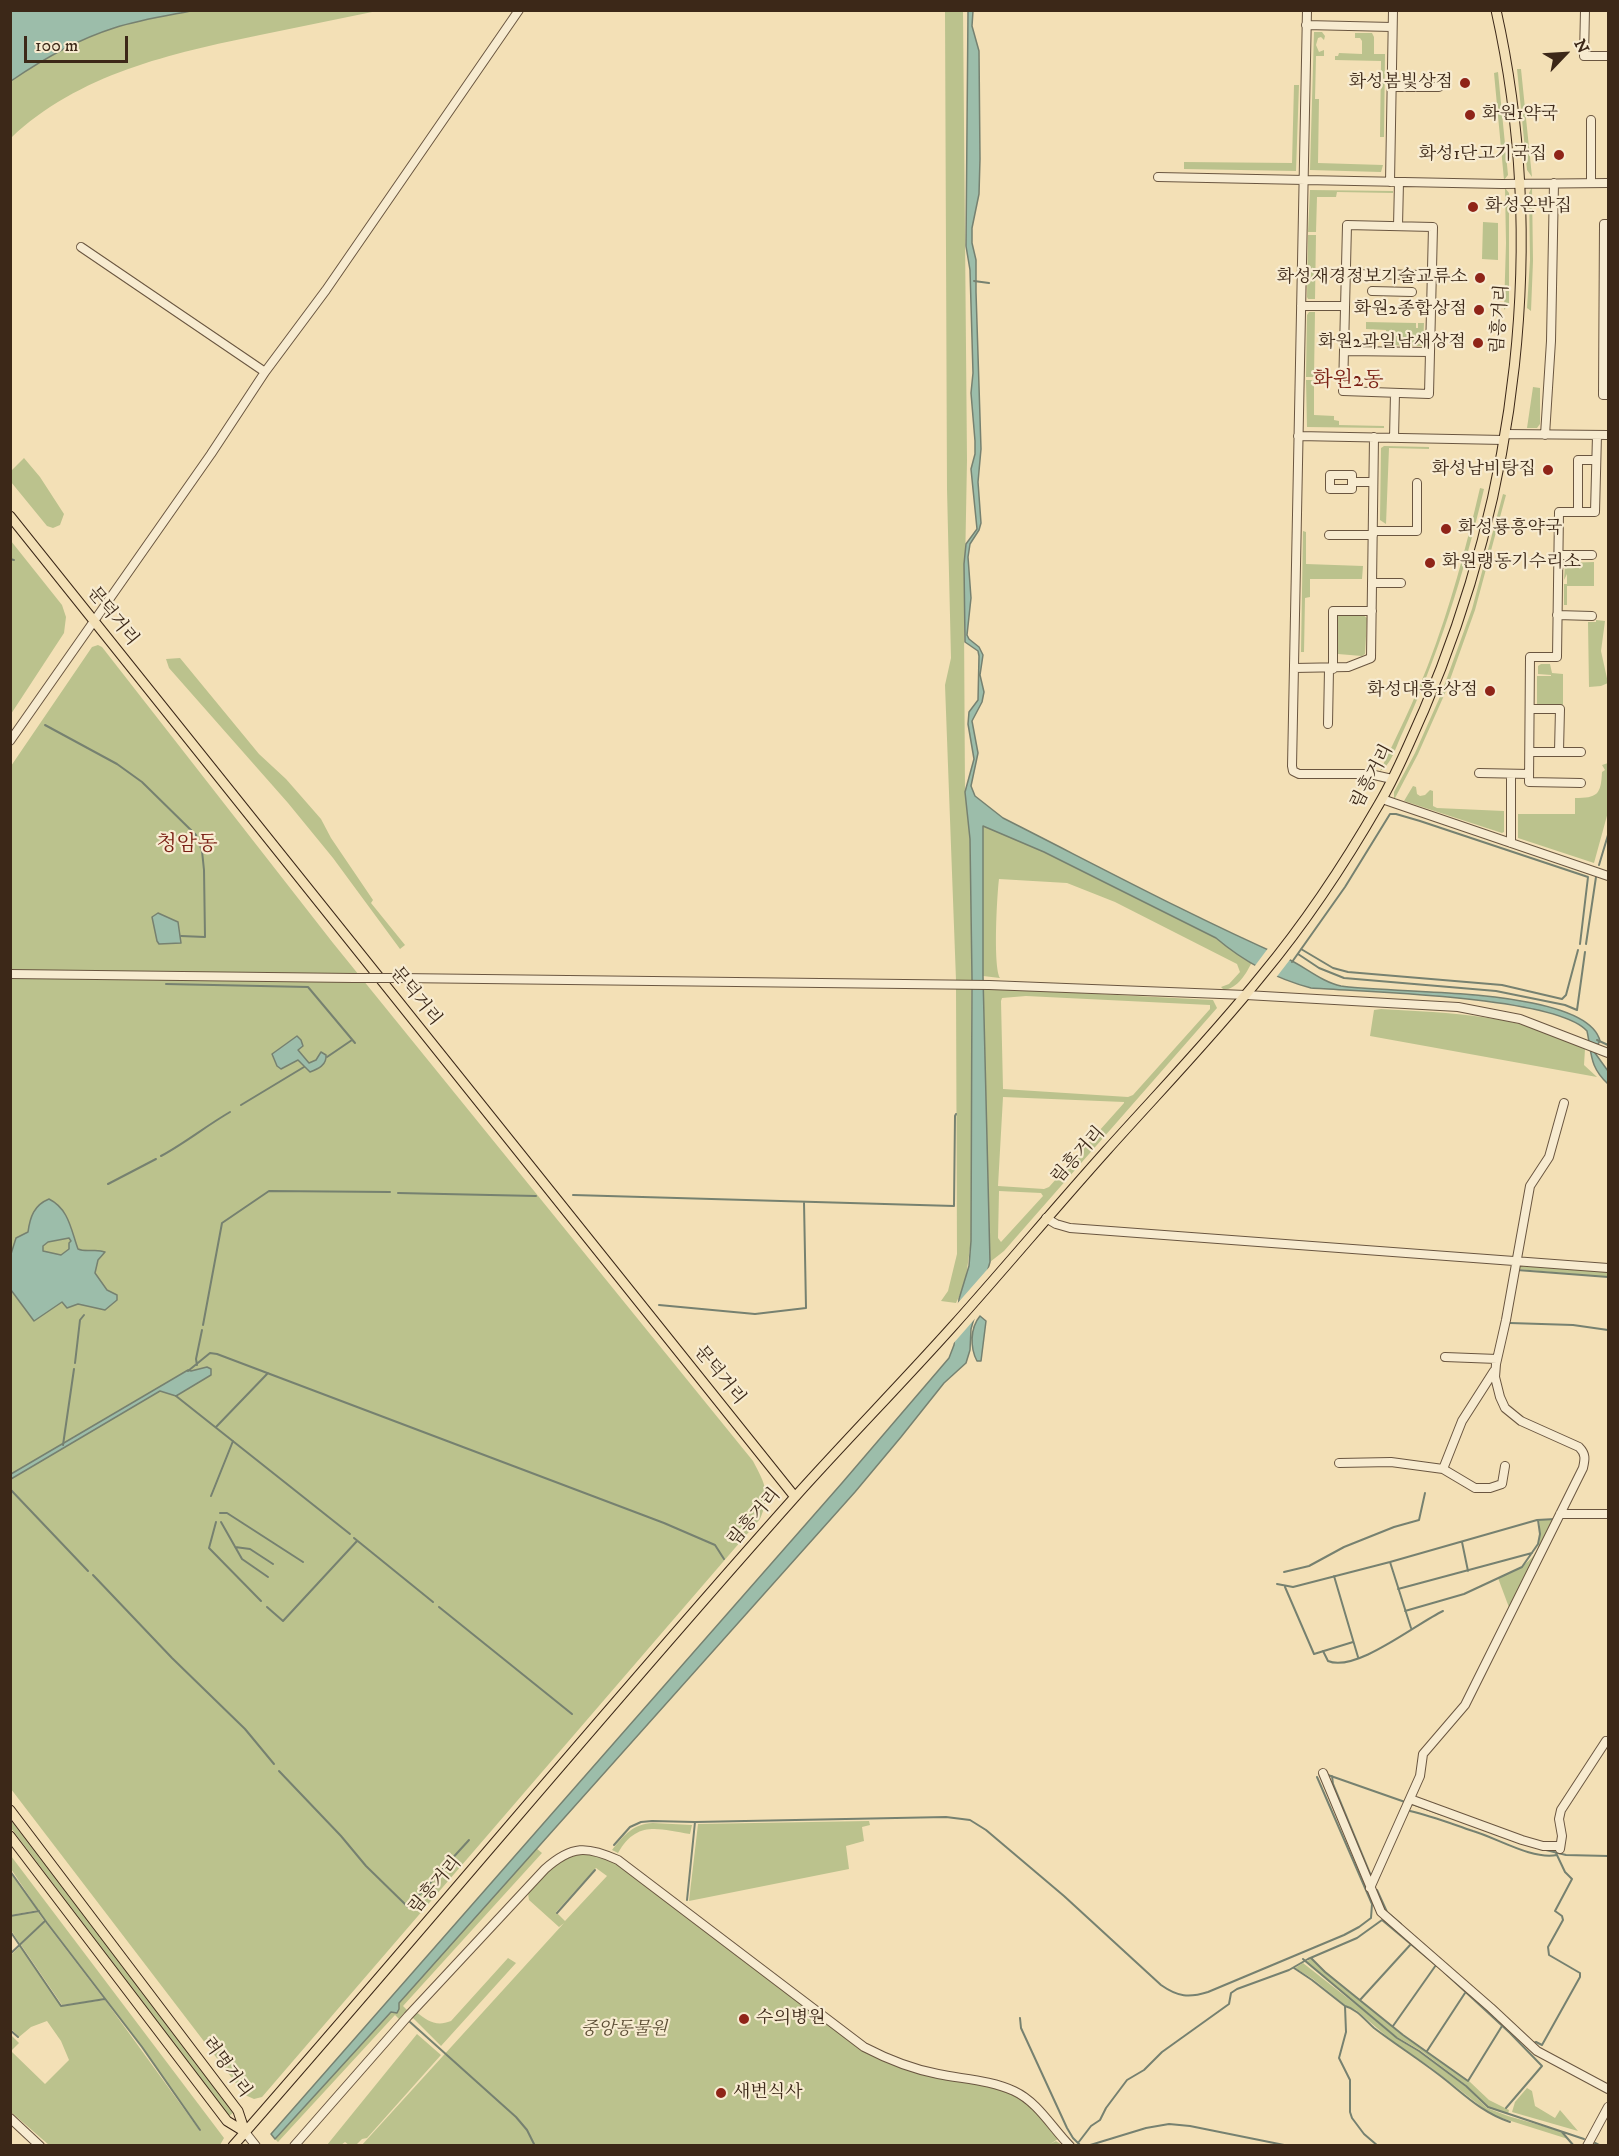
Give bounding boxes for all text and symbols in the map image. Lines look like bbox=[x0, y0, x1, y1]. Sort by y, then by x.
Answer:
scale bar bbox=[27, 24, 130, 62]
north arrow bbox=[1535, 24, 1595, 84]
text: 100 m bbox=[35, 35, 78, 57]
text: N bbox=[1569, 36, 1593, 57]
place label: 화성봄빛상점 bbox=[1349, 72, 1453, 94]
marker: 화성봄빛상점 bbox=[1458, 76, 1472, 90]
place label: 화원1약국 bbox=[1482, 104, 1558, 126]
marker: 화원1약국 bbox=[1463, 108, 1477, 122]
place label: 화성1단고기국집 bbox=[1419, 144, 1547, 166]
marker: 화성1단고기국집 bbox=[1552, 148, 1566, 162]
place label: 화성온반집 bbox=[1485, 196, 1572, 218]
marker: 화성온반집 bbox=[1466, 200, 1480, 214]
place label: 화성재경정보기술교류소 bbox=[1277, 267, 1468, 289]
marker: 화성재경정보기술교류소 bbox=[1473, 271, 1487, 285]
street label: 림흥거리 bbox=[1488, 284, 1514, 354]
place label: 화원2종합상점 bbox=[1354, 299, 1467, 321]
marker: 화원2종합상점 bbox=[1472, 303, 1486, 317]
place label: 화원2과일남새상점 bbox=[1318, 332, 1466, 354]
marker: 화원2과일남새상점 bbox=[1471, 336, 1485, 350]
district label: 화원2동 bbox=[1312, 369, 1384, 395]
place label: 화성남비탕집 bbox=[1432, 459, 1536, 481]
marker: 화성남비탕집 bbox=[1541, 463, 1555, 477]
place label: 화성룡흥약국 bbox=[1458, 518, 1562, 540]
marker: 화성룡흥약국 bbox=[1439, 522, 1453, 536]
place label: 화원랭동기수리소 bbox=[1442, 552, 1581, 574]
marker: 화원랭동기수리소 bbox=[1423, 556, 1437, 570]
street label: 문덕거리 bbox=[82, 583, 142, 651]
place label: 화성대흥1상점 bbox=[1367, 680, 1478, 702]
marker: 화성대흥1상점 bbox=[1483, 684, 1497, 698]
street label: 림흥거리 bbox=[1347, 741, 1399, 813]
district label: 청암동 bbox=[157, 833, 217, 859]
street label: 문덕거리 bbox=[385, 963, 445, 1031]
street label: 림흥거리 bbox=[1048, 1123, 1110, 1189]
street label: 문덕거리 bbox=[689, 1342, 749, 1410]
street label: 림흥거리 bbox=[724, 1485, 786, 1551]
street label: 림흥거리 bbox=[405, 1853, 467, 1919]
place label: 수의병원 bbox=[756, 2008, 826, 2030]
marker: 수의병원 bbox=[737, 2012, 751, 2026]
park label: 중앙동물원 bbox=[581, 2019, 667, 2041]
street label: 려명거리 bbox=[197, 2034, 255, 2102]
place label: 새번식사 bbox=[733, 2082, 803, 2104]
marker: 새번식사 bbox=[714, 2086, 728, 2100]

